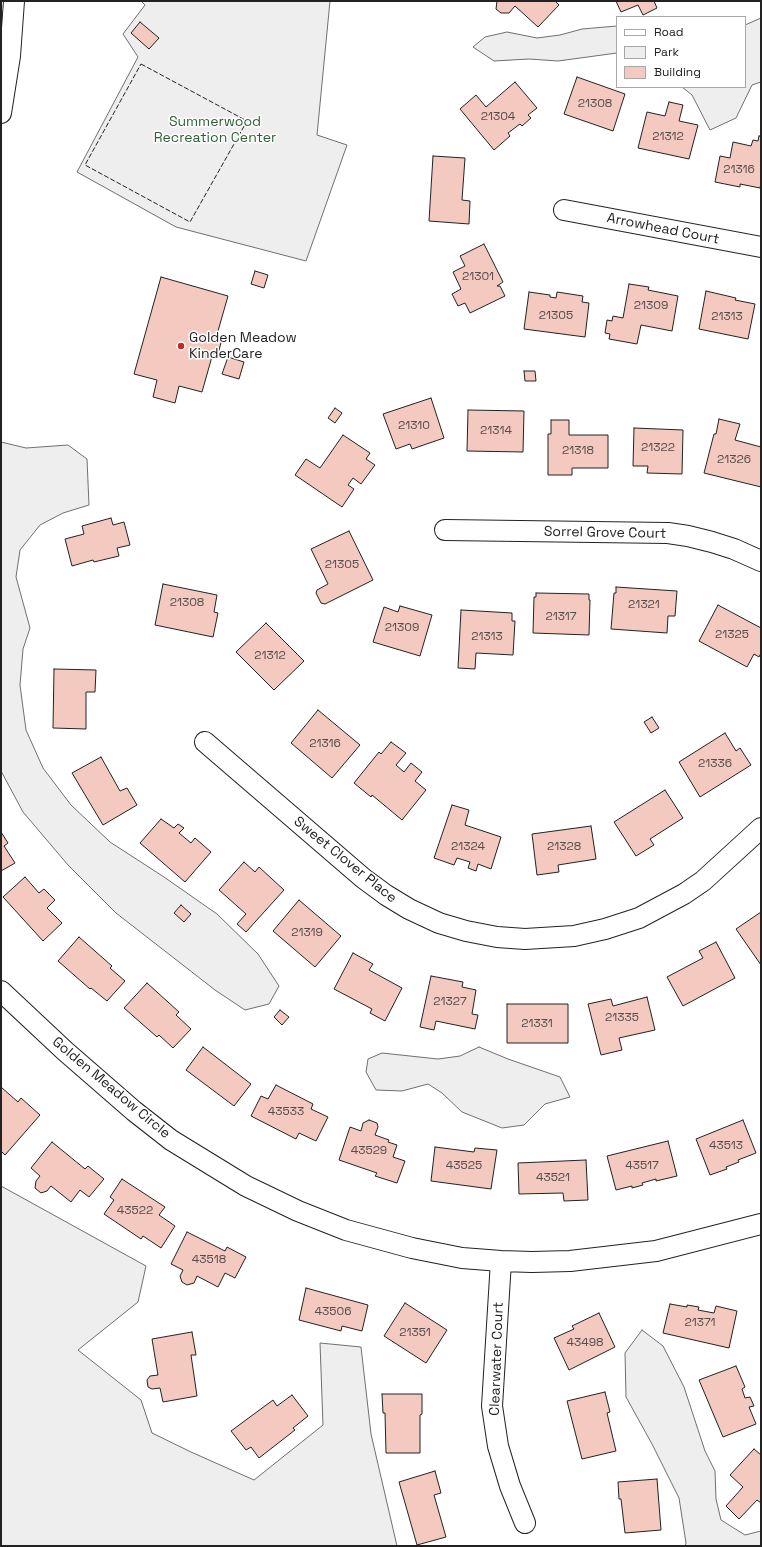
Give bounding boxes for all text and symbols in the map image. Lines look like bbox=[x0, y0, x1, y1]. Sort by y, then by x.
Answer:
legend bbox=[616, 16, 746, 88]
text: Road bbox=[654, 24, 683, 40]
text: Park bbox=[654, 44, 679, 60]
text: Building bbox=[654, 64, 701, 80]
house number: 21308 bbox=[578, 97, 612, 111]
house number: 21304 bbox=[481, 110, 515, 124]
park label: Summerwood Recreation Center bbox=[154, 114, 276, 146]
house number: 21312 bbox=[652, 130, 684, 144]
house number: 21316 bbox=[723, 163, 755, 177]
street label: Arrowhead Court bbox=[605, 210, 721, 248]
house number: 21301 bbox=[462, 270, 494, 284]
house number: 21309 bbox=[634, 299, 668, 313]
house number: 21305 bbox=[539, 309, 573, 323]
house number: 21313 bbox=[711, 310, 743, 324]
place label: Golden Meadow KinderCare bbox=[189, 330, 297, 362]
marker: Golden Meadow KinderCare bbox=[176, 341, 186, 351]
house number: 21310 bbox=[398, 419, 430, 433]
house number: 21314 bbox=[480, 424, 512, 438]
house number: 21322 bbox=[641, 441, 675, 455]
house number: 21318 bbox=[562, 444, 594, 458]
house number: 21326 bbox=[717, 453, 751, 467]
street label: Sorrel Grove Court bbox=[544, 524, 666, 542]
house number: 21305 bbox=[325, 558, 359, 572]
house number: 21308 bbox=[170, 596, 204, 610]
house number: 21321 bbox=[628, 598, 660, 612]
house number: 21317 bbox=[545, 610, 577, 624]
house number: 21309 bbox=[385, 621, 419, 635]
house number: 21325 bbox=[715, 628, 749, 642]
house number: 21313 bbox=[471, 630, 503, 644]
house number: 21312 bbox=[254, 649, 286, 663]
house number: 21316 bbox=[309, 737, 341, 751]
house number: 21336 bbox=[698, 757, 732, 771]
street label: Sweet Clover Place bbox=[290, 813, 400, 907]
house number: 21324 bbox=[451, 840, 485, 854]
house number: 21328 bbox=[547, 840, 581, 854]
house number: 21319 bbox=[291, 926, 323, 940]
house number: 21327 bbox=[433, 995, 467, 1009]
house number: 21335 bbox=[605, 1011, 639, 1025]
house number: 21331 bbox=[521, 1017, 553, 1031]
street label: Golden Meadow Circle bbox=[49, 1034, 173, 1142]
house number: 43533 bbox=[268, 1105, 304, 1119]
house number: 43513 bbox=[709, 1139, 743, 1153]
house number: 43529 bbox=[351, 1144, 387, 1158]
house number: 43525 bbox=[446, 1159, 482, 1173]
house number: 43517 bbox=[625, 1159, 659, 1173]
house number: 43521 bbox=[536, 1171, 570, 1185]
house number: 43522 bbox=[117, 1204, 153, 1218]
house number: 43518 bbox=[192, 1253, 226, 1267]
street label: Clearwater Court bbox=[487, 1302, 507, 1416]
house number: 43506 bbox=[315, 1305, 351, 1319]
house number: 21371 bbox=[684, 1316, 716, 1330]
house number: 21351 bbox=[399, 1326, 431, 1340]
house number: 43498 bbox=[566, 1336, 604, 1350]

